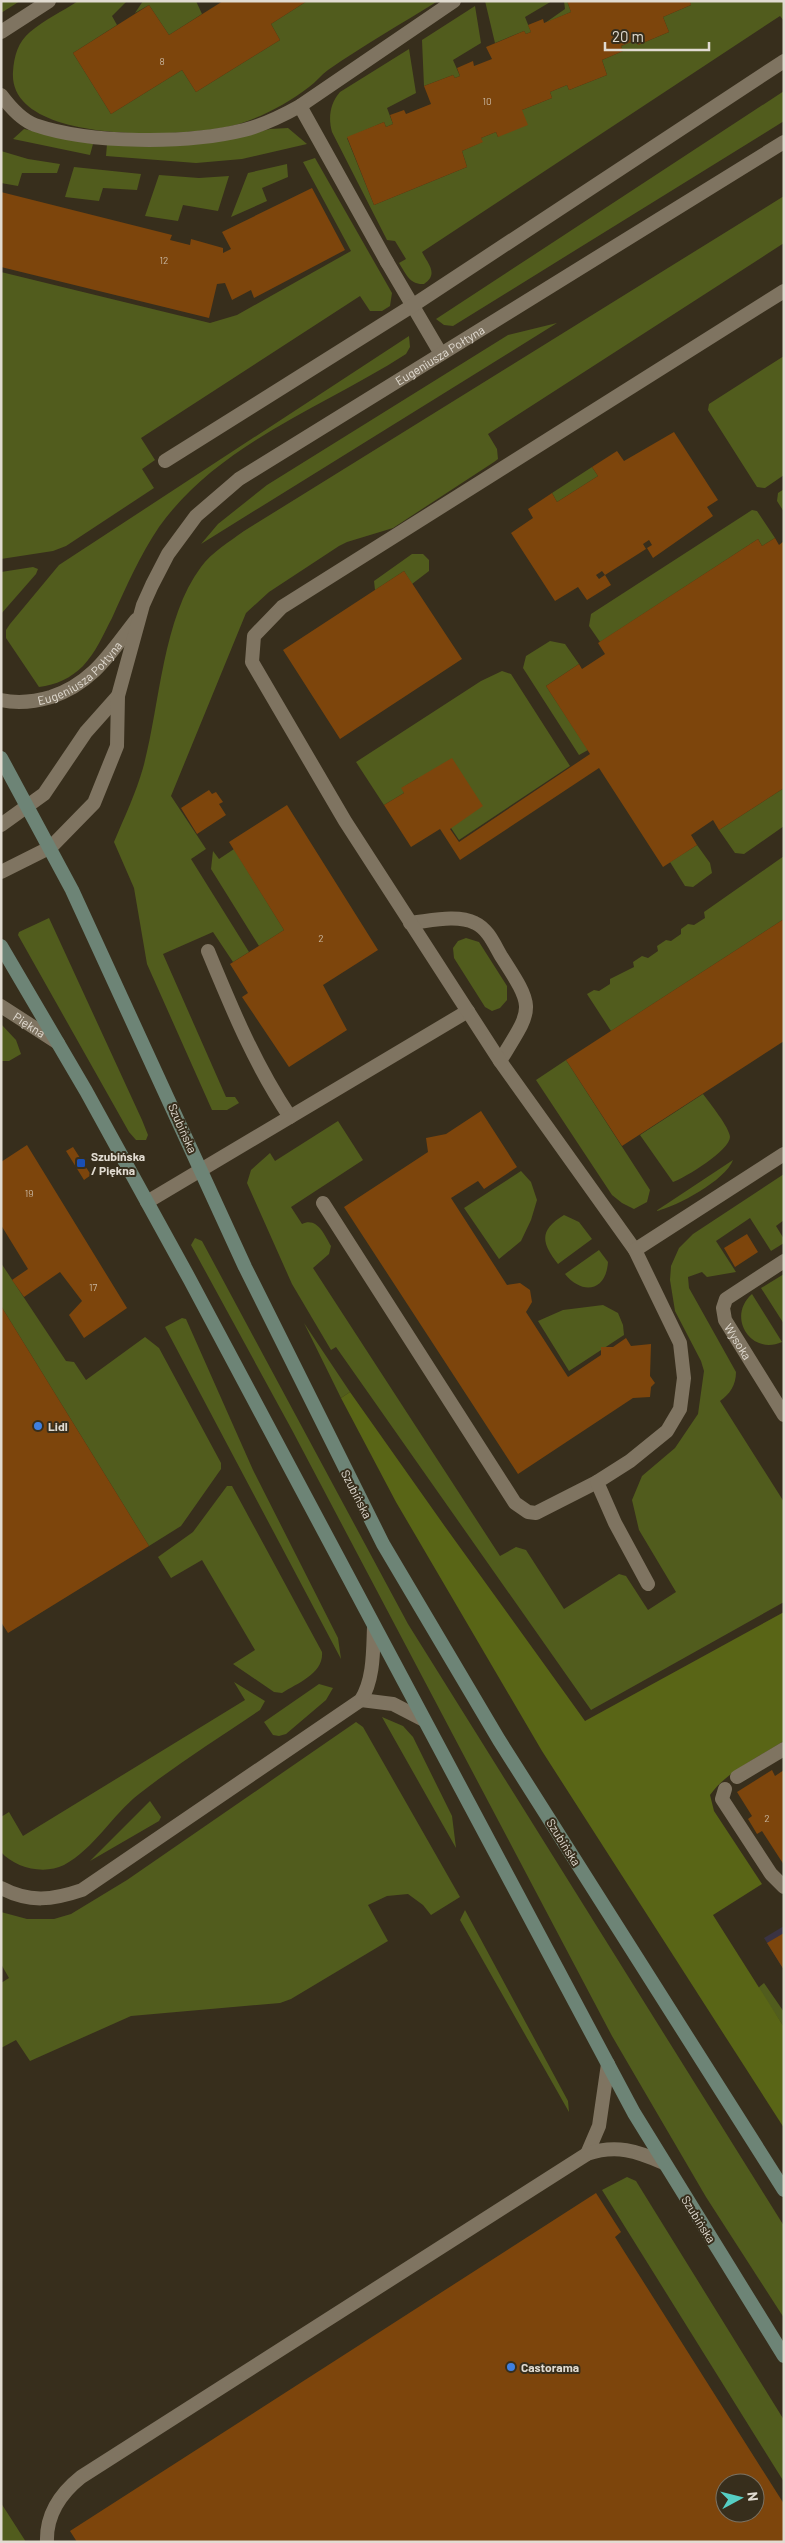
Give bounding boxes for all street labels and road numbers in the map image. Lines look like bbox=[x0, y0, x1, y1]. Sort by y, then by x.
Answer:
street label: Eugeniusza Połtyna bbox=[393, 322, 487, 388]
street label: Eugeniusza Połtyna bbox=[36, 638, 124, 707]
street label: Piękna bbox=[11, 1009, 48, 1040]
street label: Szubińska bbox=[166, 1101, 200, 1155]
street label: Wysoka bbox=[722, 1321, 755, 1362]
street label: Szubińska bbox=[339, 1467, 375, 1521]
street label: Szubińska bbox=[544, 1816, 584, 1868]
street label: Szubińska bbox=[679, 2193, 719, 2245]

